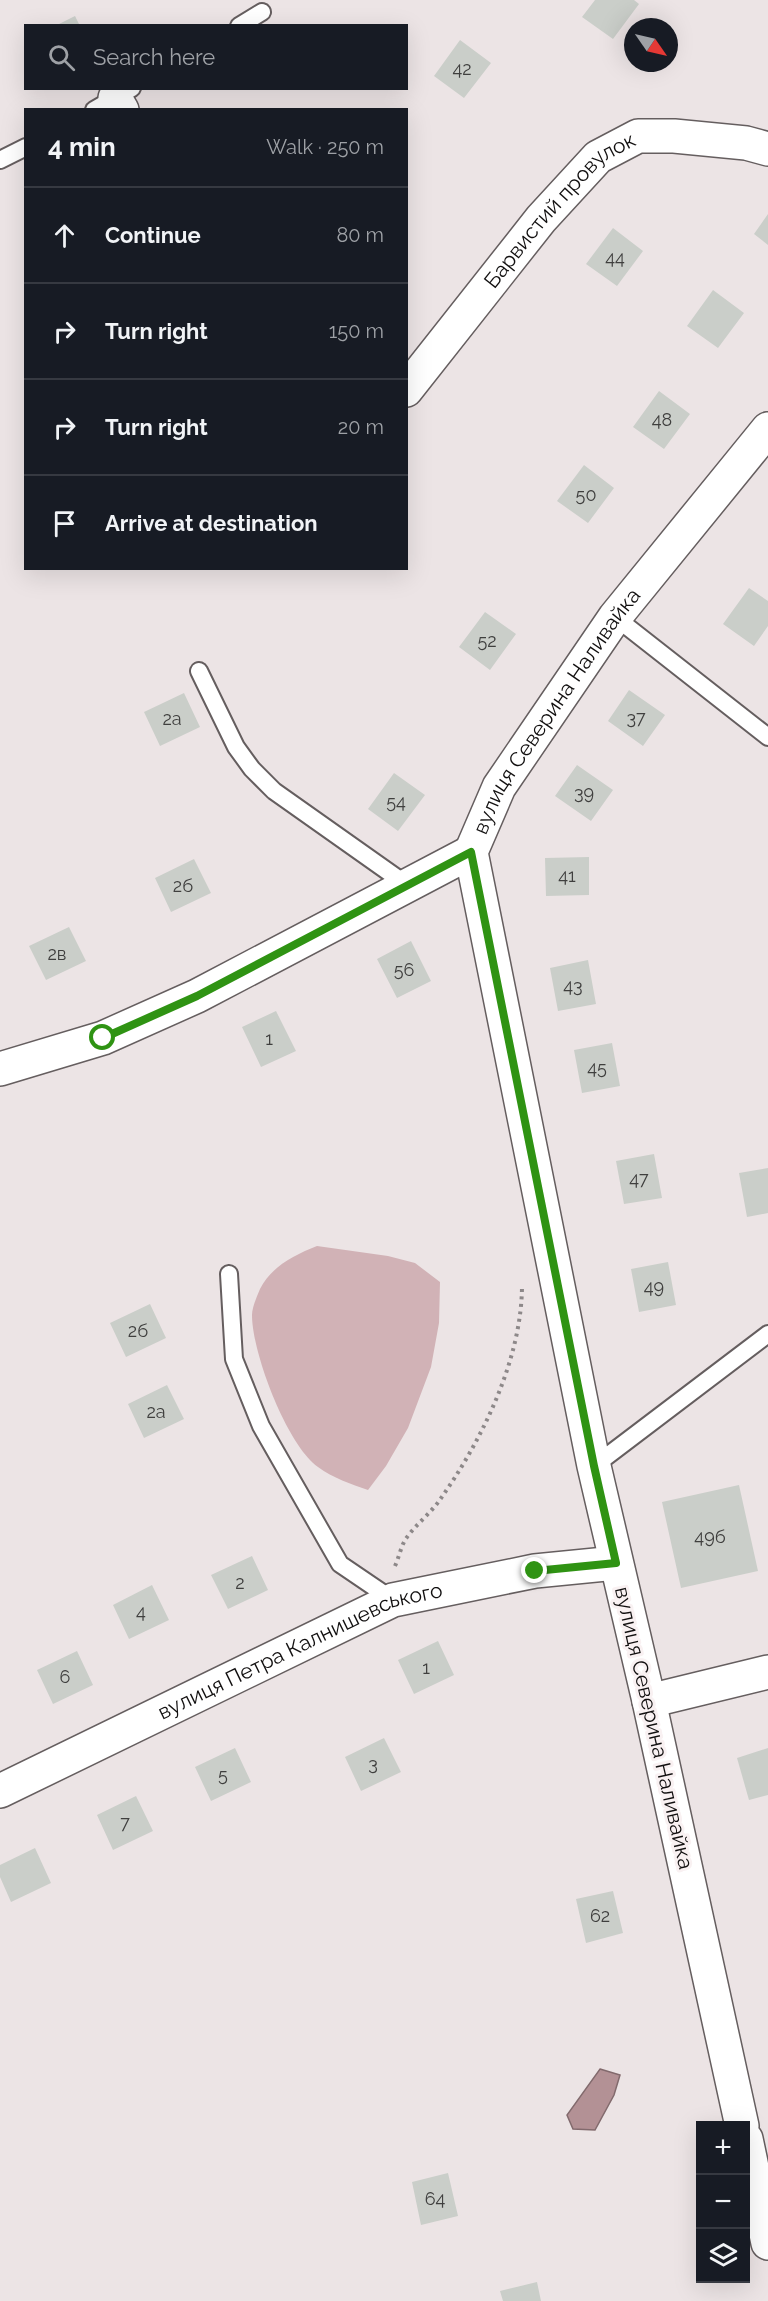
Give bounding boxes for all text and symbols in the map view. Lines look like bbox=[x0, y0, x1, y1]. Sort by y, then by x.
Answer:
north arrow bbox=[624, 18, 678, 72]
search box bbox=[24, 24, 408, 90]
icon: search bbox=[45, 41, 78, 74]
text: Search here bbox=[93, 44, 215, 70]
house number: 42 bbox=[452, 58, 472, 79]
street label: Барвистий провулок bbox=[478, 127, 640, 293]
text: 4 min bbox=[48, 132, 116, 162]
text: Walk · 250 m bbox=[266, 135, 384, 159]
icon: ahead bbox=[48, 219, 81, 252]
text: Continue bbox=[105, 222, 201, 248]
text: 80 m bbox=[336, 223, 384, 247]
house number: 44 bbox=[605, 247, 625, 268]
icon: right bbox=[48, 315, 81, 348]
text: Turn right bbox=[105, 318, 208, 344]
text: 150 m bbox=[329, 319, 384, 343]
house number: 48 bbox=[652, 409, 672, 430]
icon: right bbox=[48, 411, 81, 444]
text: Turn right bbox=[105, 414, 208, 440]
text: 20 m bbox=[338, 415, 384, 439]
house number: 50 bbox=[576, 484, 596, 505]
icon: arrive bbox=[48, 507, 81, 540]
text: Arrive at destination bbox=[105, 510, 318, 536]
street label: вулиця Северина Наливайка bbox=[467, 583, 645, 838]
house number: 52 bbox=[477, 630, 497, 651]
house number: 37 bbox=[626, 707, 646, 728]
house number: 2а bbox=[162, 708, 182, 729]
house number: 39 bbox=[574, 782, 594, 803]
house number: 54 bbox=[386, 791, 406, 812]
house number: 41 bbox=[558, 865, 576, 886]
house number: 2б bbox=[173, 875, 193, 896]
house number: 2в bbox=[47, 943, 67, 964]
house number: 56 bbox=[394, 959, 414, 980]
house number: 43 bbox=[563, 975, 583, 996]
route start bbox=[89, 1024, 115, 1050]
house number: 1 bbox=[265, 1028, 273, 1049]
house number: 45 bbox=[587, 1057, 607, 1078]
house number: 47 bbox=[629, 1168, 649, 1189]
house number: 49 bbox=[644, 1276, 664, 1297]
house number: 2б bbox=[128, 1320, 148, 1341]
house number: 2а bbox=[146, 1401, 166, 1422]
house number: 49б bbox=[694, 1526, 726, 1547]
route end bbox=[521, 1557, 547, 1583]
house number: 2 bbox=[235, 1572, 245, 1593]
street label: вулиця Петра Калнишевського bbox=[153, 1577, 444, 1724]
street label: вулиця Северина Наливайка bbox=[610, 1584, 699, 1871]
house number: 4 bbox=[136, 1601, 146, 1622]
house number: 1 bbox=[422, 1657, 430, 1678]
house number: 6 bbox=[60, 1666, 71, 1687]
house number: 3 bbox=[368, 1753, 378, 1774]
house number: 5 bbox=[218, 1764, 228, 1785]
house number: 7 bbox=[120, 1812, 130, 1833]
house number: 62 bbox=[590, 1905, 610, 1926]
map controls bbox=[696, 2121, 750, 2283]
button: + bbox=[696, 2121, 750, 2175]
button: − bbox=[696, 2175, 750, 2229]
house number: 64 bbox=[425, 2188, 446, 2209]
button: layers bbox=[696, 2229, 750, 2283]

